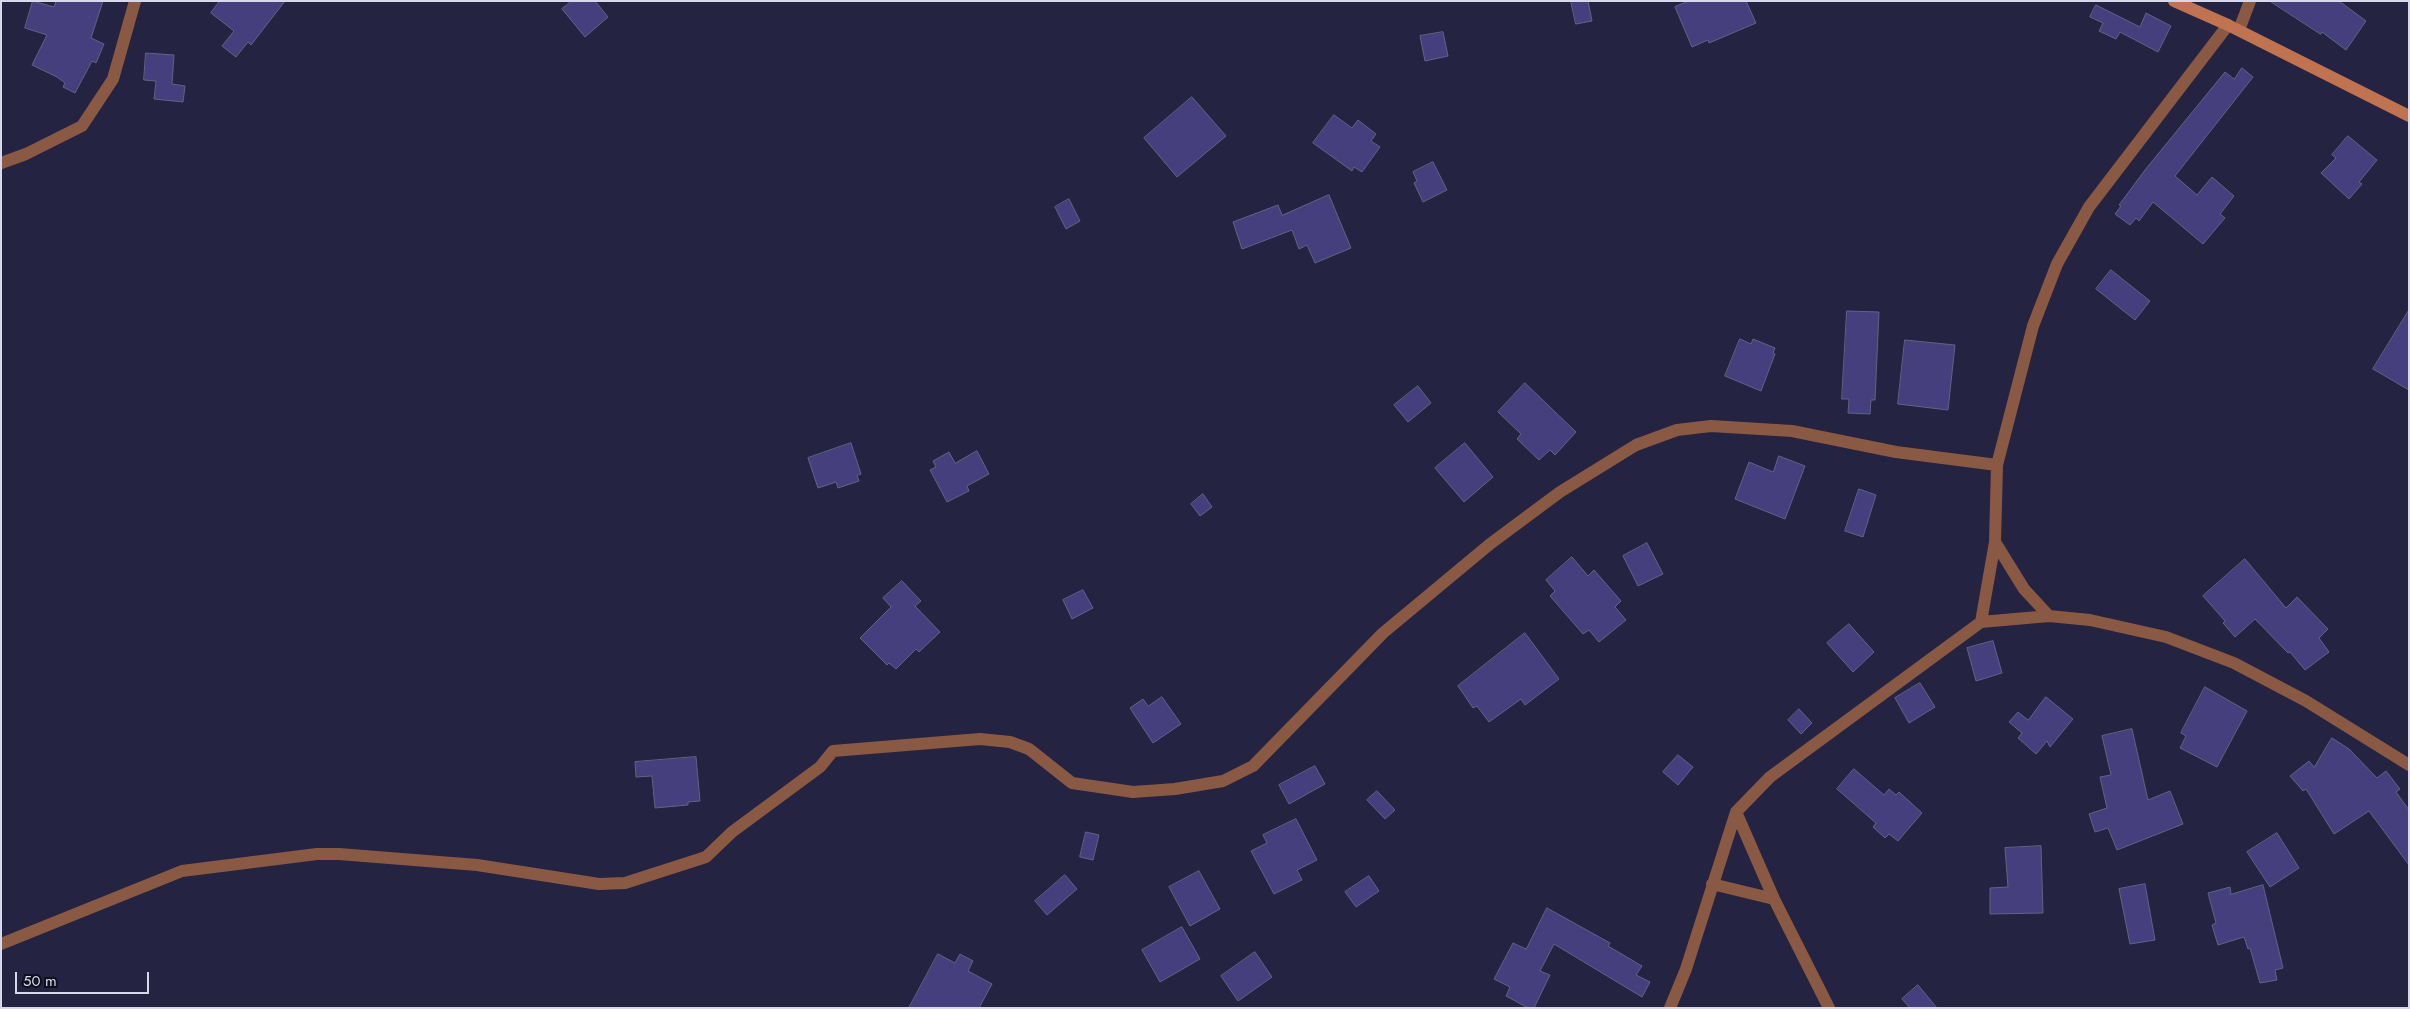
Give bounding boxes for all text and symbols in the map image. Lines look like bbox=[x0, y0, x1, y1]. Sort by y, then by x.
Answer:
scale bar bbox=[18, 962, 151, 994]
text: 50 m bbox=[23, 970, 57, 992]

